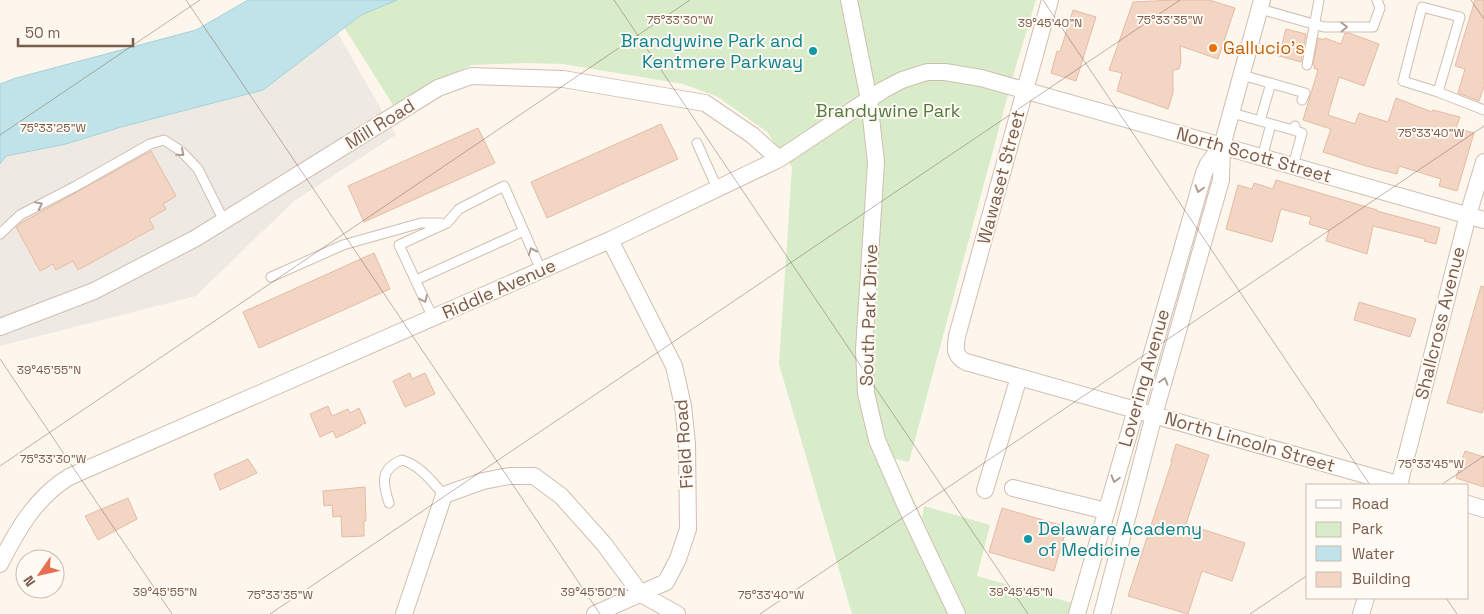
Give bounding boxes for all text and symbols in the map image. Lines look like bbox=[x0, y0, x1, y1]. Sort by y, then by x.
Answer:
text: 75°33'30"W bbox=[647, 12, 714, 28]
text: 75°33'35"W bbox=[1137, 12, 1204, 28]
scale bar bbox=[18, 15, 132, 47]
text: 39°45'40"N bbox=[1018, 15, 1082, 31]
one-way arrow bbox=[1340, 22, 1348, 32]
text: 50 m bbox=[25, 23, 60, 42]
place label: Brandywine Park and Kentmere Parkway bbox=[620, 29, 803, 73]
place label: Gallucio's bbox=[1223, 36, 1305, 59]
marker: Gallucio's bbox=[1207, 42, 1219, 54]
marker: Brandywine Park and Kentmere Parkway bbox=[807, 45, 819, 57]
street label: Mill Road bbox=[341, 93, 419, 154]
park label: Brandywine Park bbox=[816, 99, 961, 122]
street label: Wawaset Street bbox=[972, 107, 1029, 246]
text: 75°33'25"W bbox=[20, 120, 87, 136]
street label: North Scott Street bbox=[1174, 121, 1334, 188]
text: 75°33'40"W bbox=[1398, 125, 1465, 141]
one-way arrow bbox=[176, 147, 185, 156]
one-way arrow bbox=[1195, 184, 1205, 192]
one-way arrow bbox=[34, 201, 43, 211]
street label: South Park Drive bbox=[855, 243, 882, 386]
street label: Shallcross Avenue bbox=[1409, 244, 1470, 402]
one-way arrow bbox=[528, 247, 539, 256]
street label: Riddle Avenue bbox=[438, 253, 559, 324]
one-way arrow bbox=[418, 294, 429, 303]
street label: Lovering Avenue bbox=[1113, 306, 1174, 449]
text: 39°45'55"N bbox=[17, 362, 81, 378]
one-way arrow bbox=[1159, 377, 1169, 385]
street label: Field Road bbox=[669, 399, 698, 490]
street label: North Lincoln Street bbox=[1162, 406, 1338, 477]
text: 75°33'30"W bbox=[20, 451, 87, 467]
text: 75°33'45"W bbox=[1398, 456, 1464, 472]
one-way arrow bbox=[1110, 475, 1121, 484]
legend bbox=[1306, 484, 1469, 599]
text: Road bbox=[1352, 494, 1389, 513]
place label: Delaware Academy of Medicine bbox=[1038, 517, 1202, 561]
text: Park bbox=[1352, 519, 1383, 538]
marker: Delaware Academy of Medicine bbox=[1022, 533, 1034, 545]
text: Water bbox=[1352, 544, 1395, 563]
north arrow bbox=[15, 549, 65, 599]
text: Building bbox=[1352, 569, 1411, 588]
text: N bbox=[19, 572, 39, 590]
text: 39°45'55"N bbox=[133, 584, 197, 600]
text: 39°45'50"N bbox=[561, 584, 625, 600]
text: 39°45'45"N bbox=[989, 584, 1053, 600]
text: 75°33'35"W bbox=[247, 587, 314, 603]
text: 75°33'40"W bbox=[738, 587, 805, 603]

